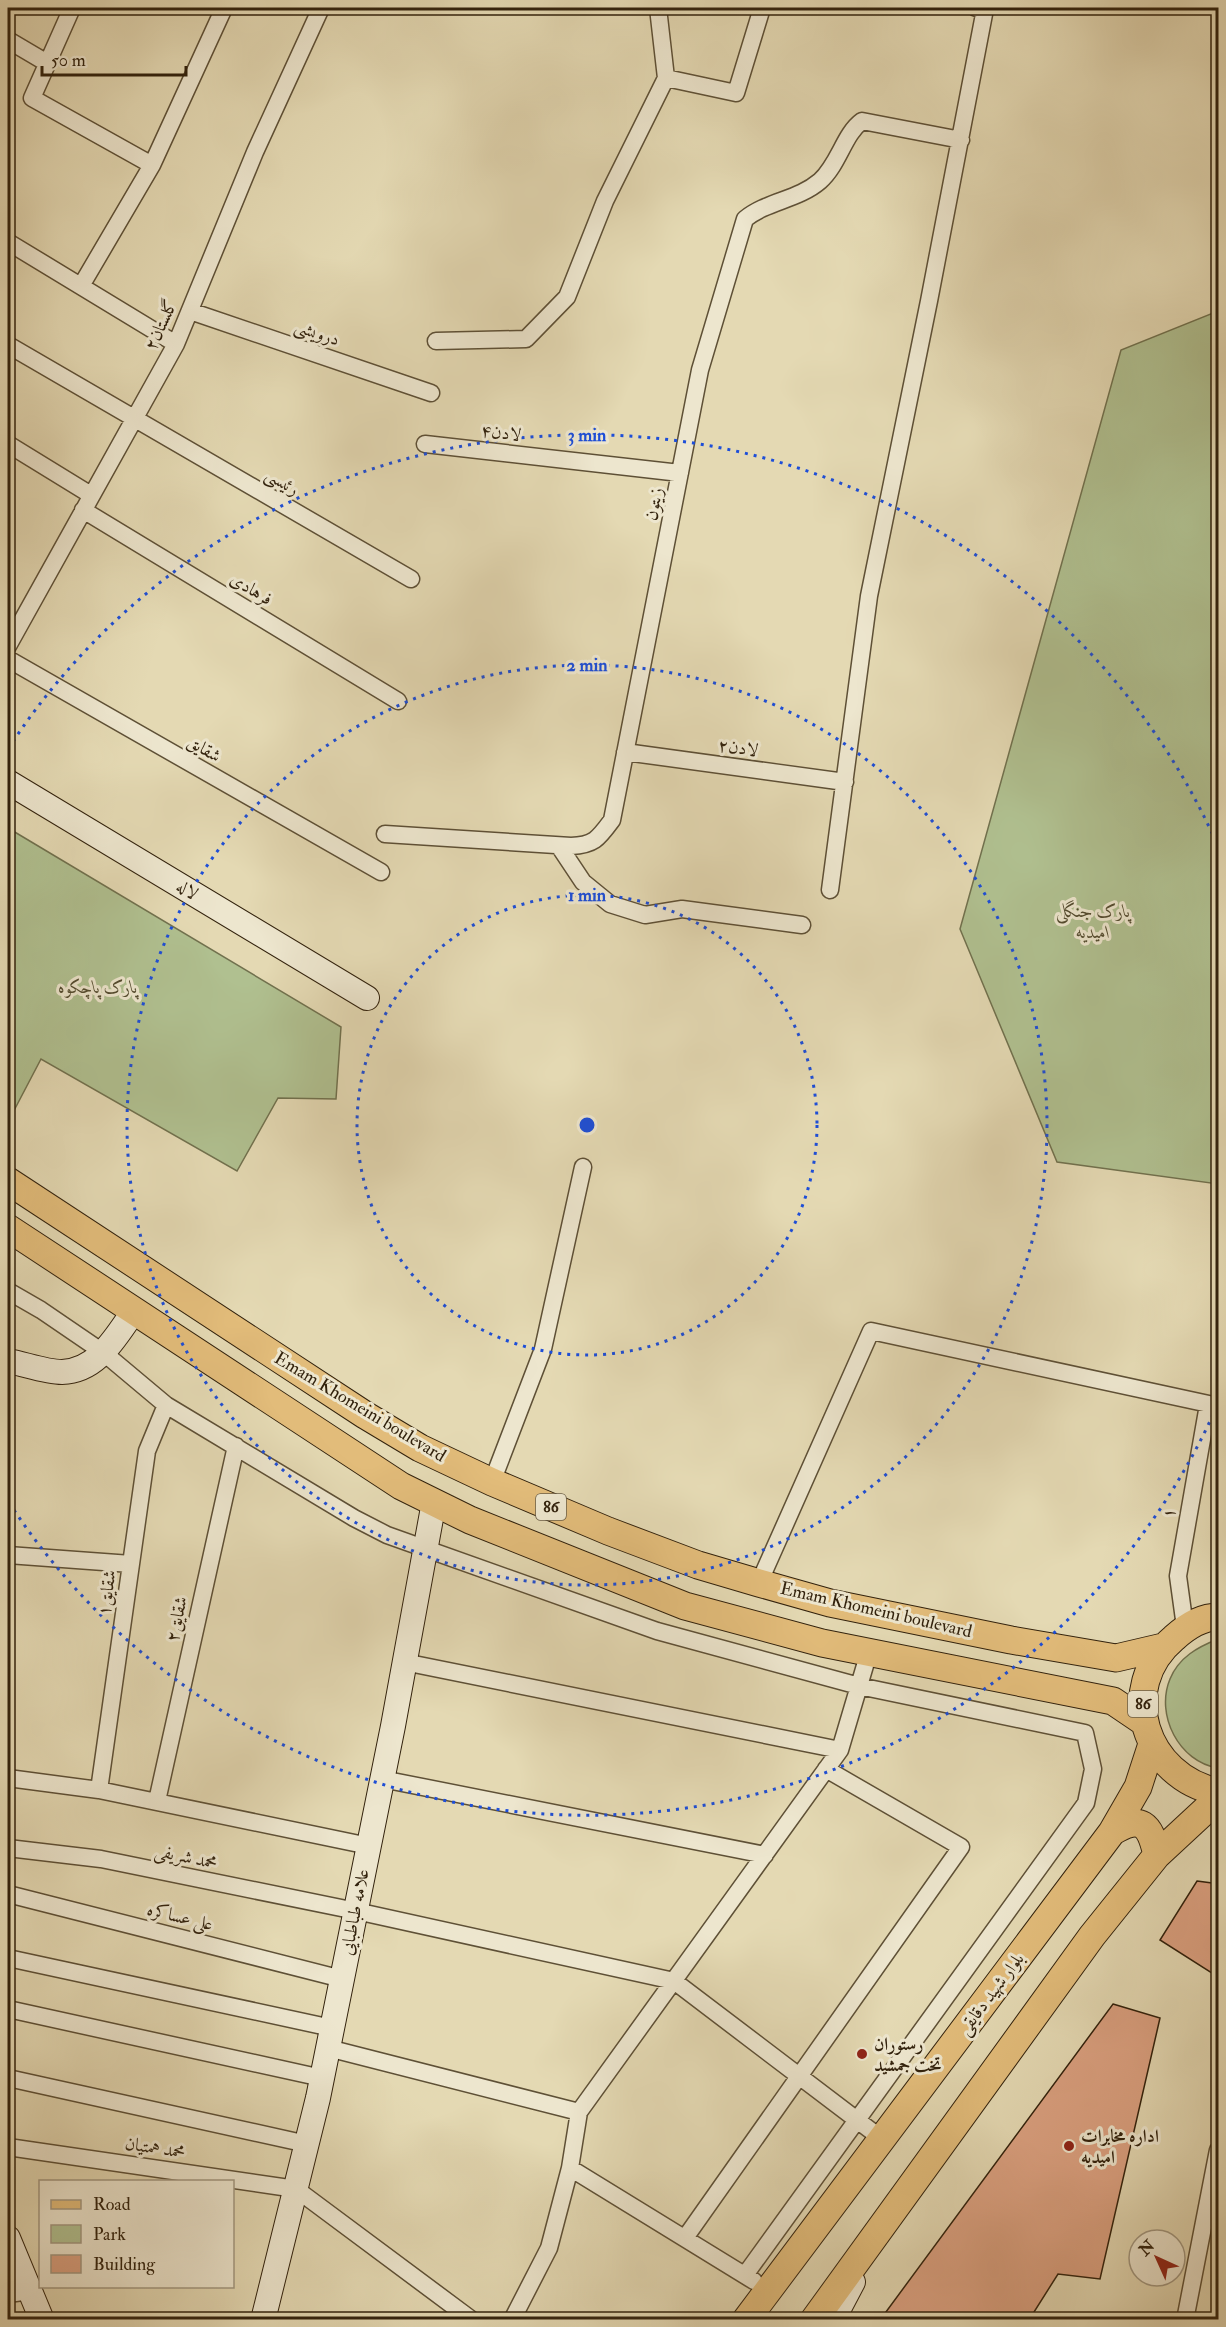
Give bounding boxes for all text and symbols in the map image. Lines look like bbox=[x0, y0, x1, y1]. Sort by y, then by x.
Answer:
scale bar bbox=[42, 39, 186, 77]
text: 50 m bbox=[51, 49, 86, 72]
street label: گلستان۲ bbox=[139, 296, 183, 354]
street label: درویشی bbox=[291, 315, 343, 352]
street label: لادن۴ bbox=[480, 419, 522, 447]
text: 3 min bbox=[568, 424, 607, 447]
street label: رئیسی bbox=[260, 463, 303, 502]
street label: زیتون bbox=[640, 485, 668, 523]
street label: فرهادی bbox=[226, 567, 276, 611]
text: 2 min bbox=[567, 654, 608, 677]
street label: شقایق bbox=[183, 730, 225, 768]
street label: لادن۲ bbox=[716, 734, 760, 762]
street label: لاله bbox=[172, 875, 202, 905]
text: 1 min bbox=[568, 884, 607, 907]
park label: پارک جنگلی امیدیه bbox=[1055, 899, 1132, 944]
park label: پارک پاچکوه bbox=[58, 976, 139, 1000]
centre of rings bbox=[577, 1115, 597, 1135]
street label: Emam Khomeini boulevard bbox=[270, 1347, 450, 1467]
road number: 86 bbox=[536, 1494, 566, 1520]
street label: ۱ bbox=[1157, 1506, 1181, 1520]
street label: شقایق۱ bbox=[92, 1569, 122, 1617]
street label: Emam Khomeini boulevard bbox=[778, 1577, 974, 1643]
street label: شقایق۲ bbox=[161, 1594, 193, 1644]
road number: 86 bbox=[1128, 1691, 1158, 1717]
street label: محمد شریفی bbox=[152, 1839, 219, 1876]
street label: علامه طباطبایی bbox=[335, 1867, 375, 1957]
street label: علی عساکره bbox=[144, 1898, 216, 1937]
street label: بلوار شهید دقایقی bbox=[953, 1948, 1030, 2040]
place label: رستوران تخت جمشید bbox=[874, 2033, 942, 2077]
marker: رستوران تخت جمشید bbox=[855, 2047, 869, 2061]
place label: اداره مخابرات امیدیه bbox=[1081, 2125, 1159, 2169]
street label: محمد همتیان bbox=[123, 2132, 187, 2164]
marker: اداره مخابرات امیدیه bbox=[1062, 2139, 1076, 2153]
legend bbox=[39, 2180, 234, 2288]
text: Road bbox=[93, 2193, 131, 2216]
text: Park bbox=[93, 2223, 126, 2246]
north arrow bbox=[1127, 2228, 1187, 2288]
text: N bbox=[1134, 2235, 1160, 2261]
text: Building bbox=[93, 2253, 156, 2276]

